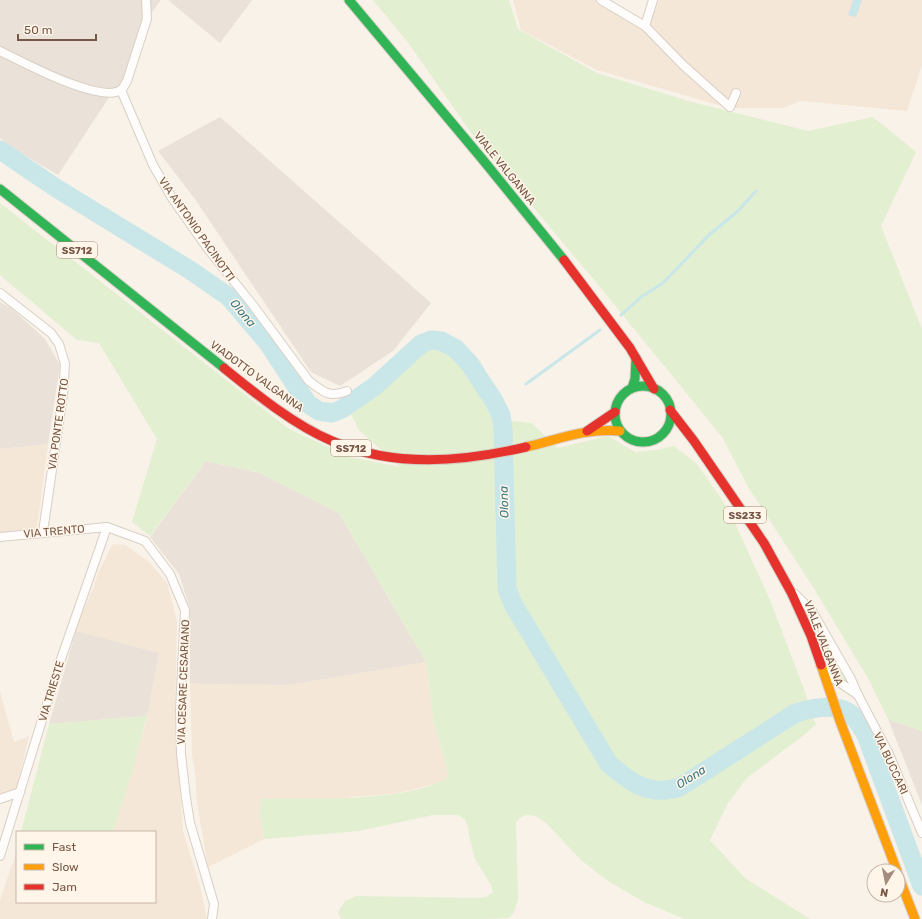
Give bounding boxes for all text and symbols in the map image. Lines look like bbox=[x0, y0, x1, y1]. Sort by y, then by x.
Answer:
scale bar bbox=[18, 16, 96, 42]
text: 50 m bbox=[24, 23, 52, 37]
street label: VIALE VALGANNA bbox=[471, 129, 538, 208]
street label: VIA ANTONIO PACINOTTI bbox=[156, 175, 237, 284]
road number: SS712 bbox=[57, 242, 97, 258]
water label: Olona bbox=[227, 296, 259, 330]
street label: VIADOTTO VALGANNA bbox=[207, 338, 306, 415]
street label: VIA PONTE ROTTO bbox=[46, 377, 71, 471]
road number: SS712 bbox=[331, 440, 371, 456]
water label: Olona bbox=[496, 486, 512, 518]
road number: SS233 bbox=[724, 507, 766, 523]
street label: VIA TRENTO bbox=[23, 522, 85, 541]
street label: VIALE VALGANNA bbox=[801, 599, 846, 688]
street label: VIA CESARE CESARIANO bbox=[175, 619, 192, 745]
street label: VIA TRIESTE bbox=[36, 659, 67, 723]
street label: VIA BUCCARI bbox=[870, 730, 911, 796]
water label: Olona bbox=[674, 763, 708, 791]
legend bbox=[16, 831, 156, 903]
text: Fast bbox=[52, 840, 76, 854]
text: Slow bbox=[52, 860, 79, 874]
north arrow bbox=[866, 863, 906, 903]
text: Jam bbox=[52, 880, 77, 894]
text: N bbox=[879, 885, 889, 899]

